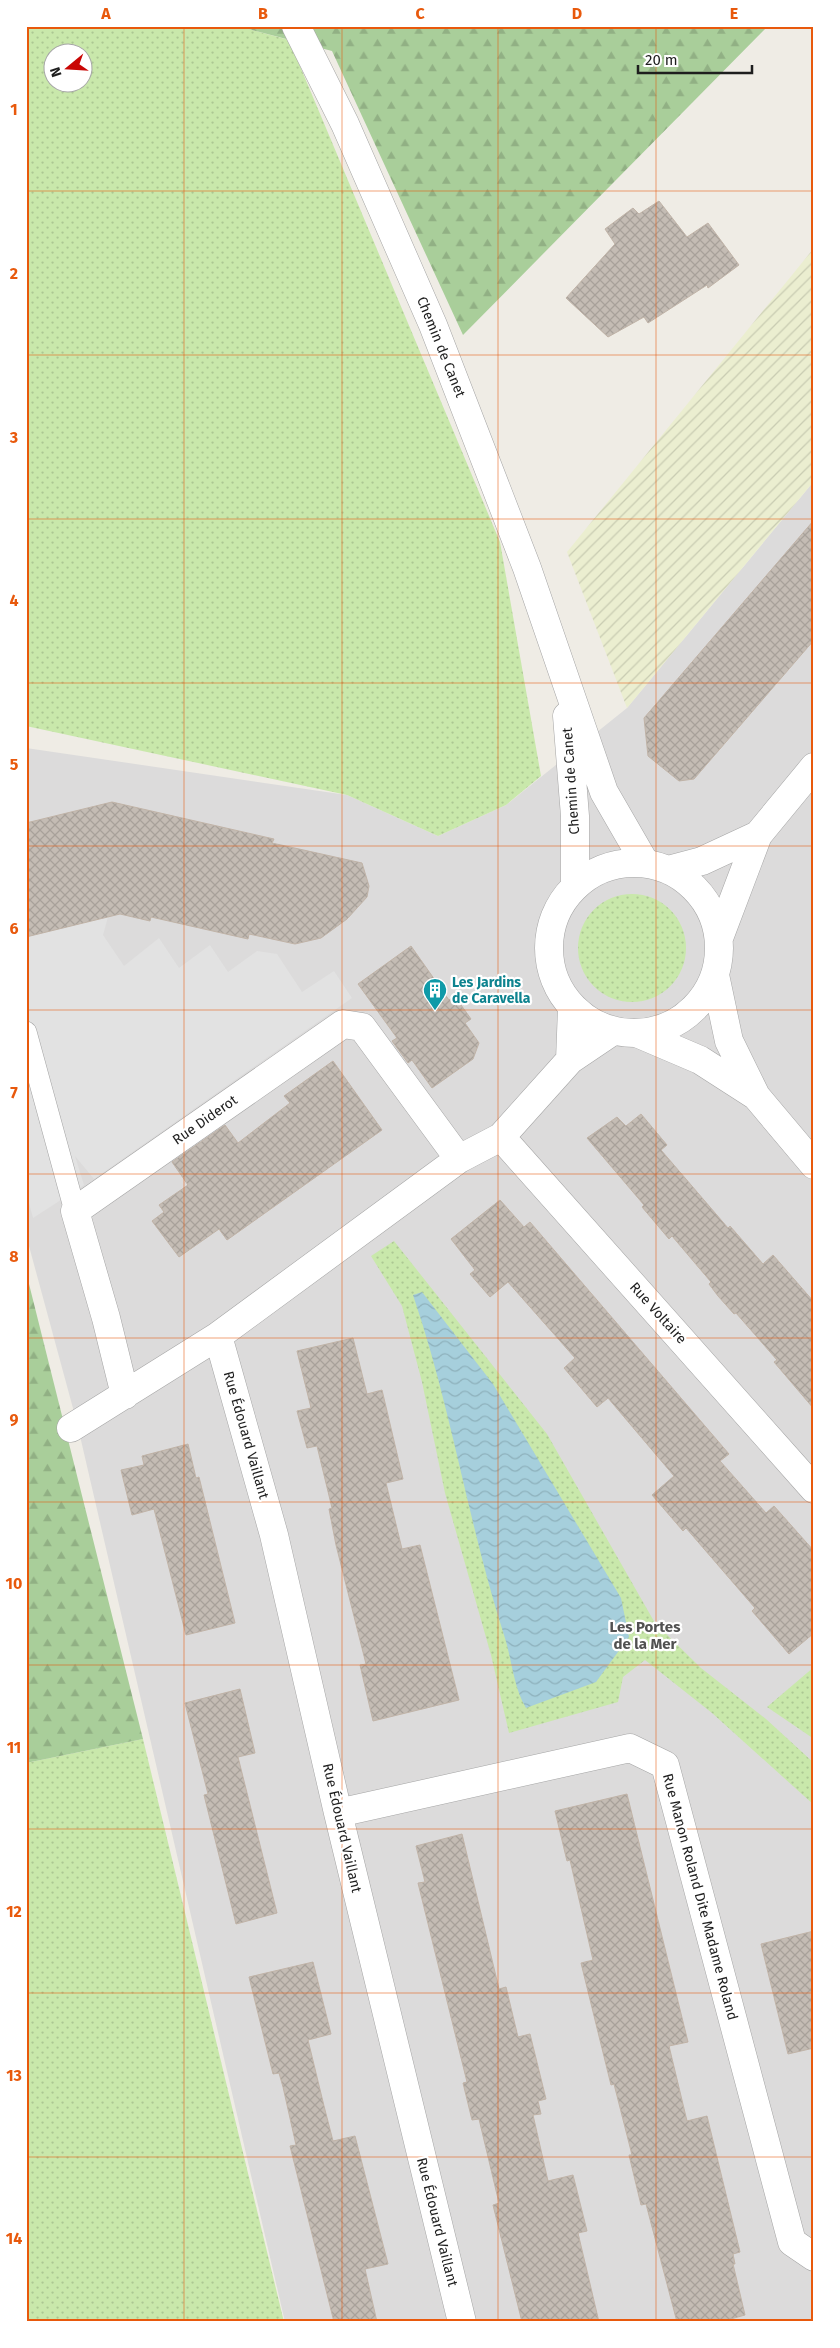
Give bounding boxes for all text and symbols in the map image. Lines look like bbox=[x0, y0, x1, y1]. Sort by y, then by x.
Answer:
text: A bbox=[100, 4, 111, 23]
text: B bbox=[258, 4, 268, 23]
text: C bbox=[415, 4, 425, 23]
text: D bbox=[572, 4, 582, 23]
text: E bbox=[730, 4, 738, 23]
north arrow bbox=[42, 42, 92, 92]
scale bar bbox=[638, 42, 751, 74]
text: 20 m bbox=[645, 51, 678, 69]
text: N bbox=[47, 65, 66, 79]
text: 1 bbox=[10, 100, 18, 119]
text: 2 bbox=[10, 264, 18, 283]
street label: Chemin de Canet bbox=[413, 294, 469, 401]
text: 3 bbox=[9, 428, 18, 447]
text: 4 bbox=[9, 591, 19, 610]
street label: Chemin de Canet bbox=[559, 726, 583, 835]
text: 5 bbox=[10, 755, 19, 774]
text: 6 bbox=[9, 919, 19, 938]
place label: Les Jardins de Caravella bbox=[452, 974, 531, 1007]
building icon: Les Jardins de Caravella bbox=[422, 977, 448, 1011]
text: 7 bbox=[10, 1083, 18, 1102]
street label: Rue Diderot bbox=[169, 1091, 241, 1149]
text: 8 bbox=[9, 1247, 19, 1266]
street label: Rue Voltaire bbox=[626, 1279, 690, 1347]
street label: Rue Édouard Vaillant bbox=[220, 1369, 274, 1502]
text: 9 bbox=[10, 1410, 19, 1429]
text: 10 bbox=[6, 1574, 22, 1593]
district label: Les Portes de la Mer bbox=[610, 1618, 680, 1653]
text: 11 bbox=[7, 1738, 21, 1757]
street label: Rue Édouard Vaillant bbox=[319, 1761, 366, 1895]
street label: Rue Manon Roland Dite Madame Roland bbox=[659, 1772, 741, 2022]
text: 12 bbox=[6, 1902, 22, 1921]
text: 13 bbox=[6, 2066, 22, 2085]
street label: Rue Édouard Vaillant bbox=[413, 2155, 462, 2289]
text: 14 bbox=[6, 2229, 22, 2248]

